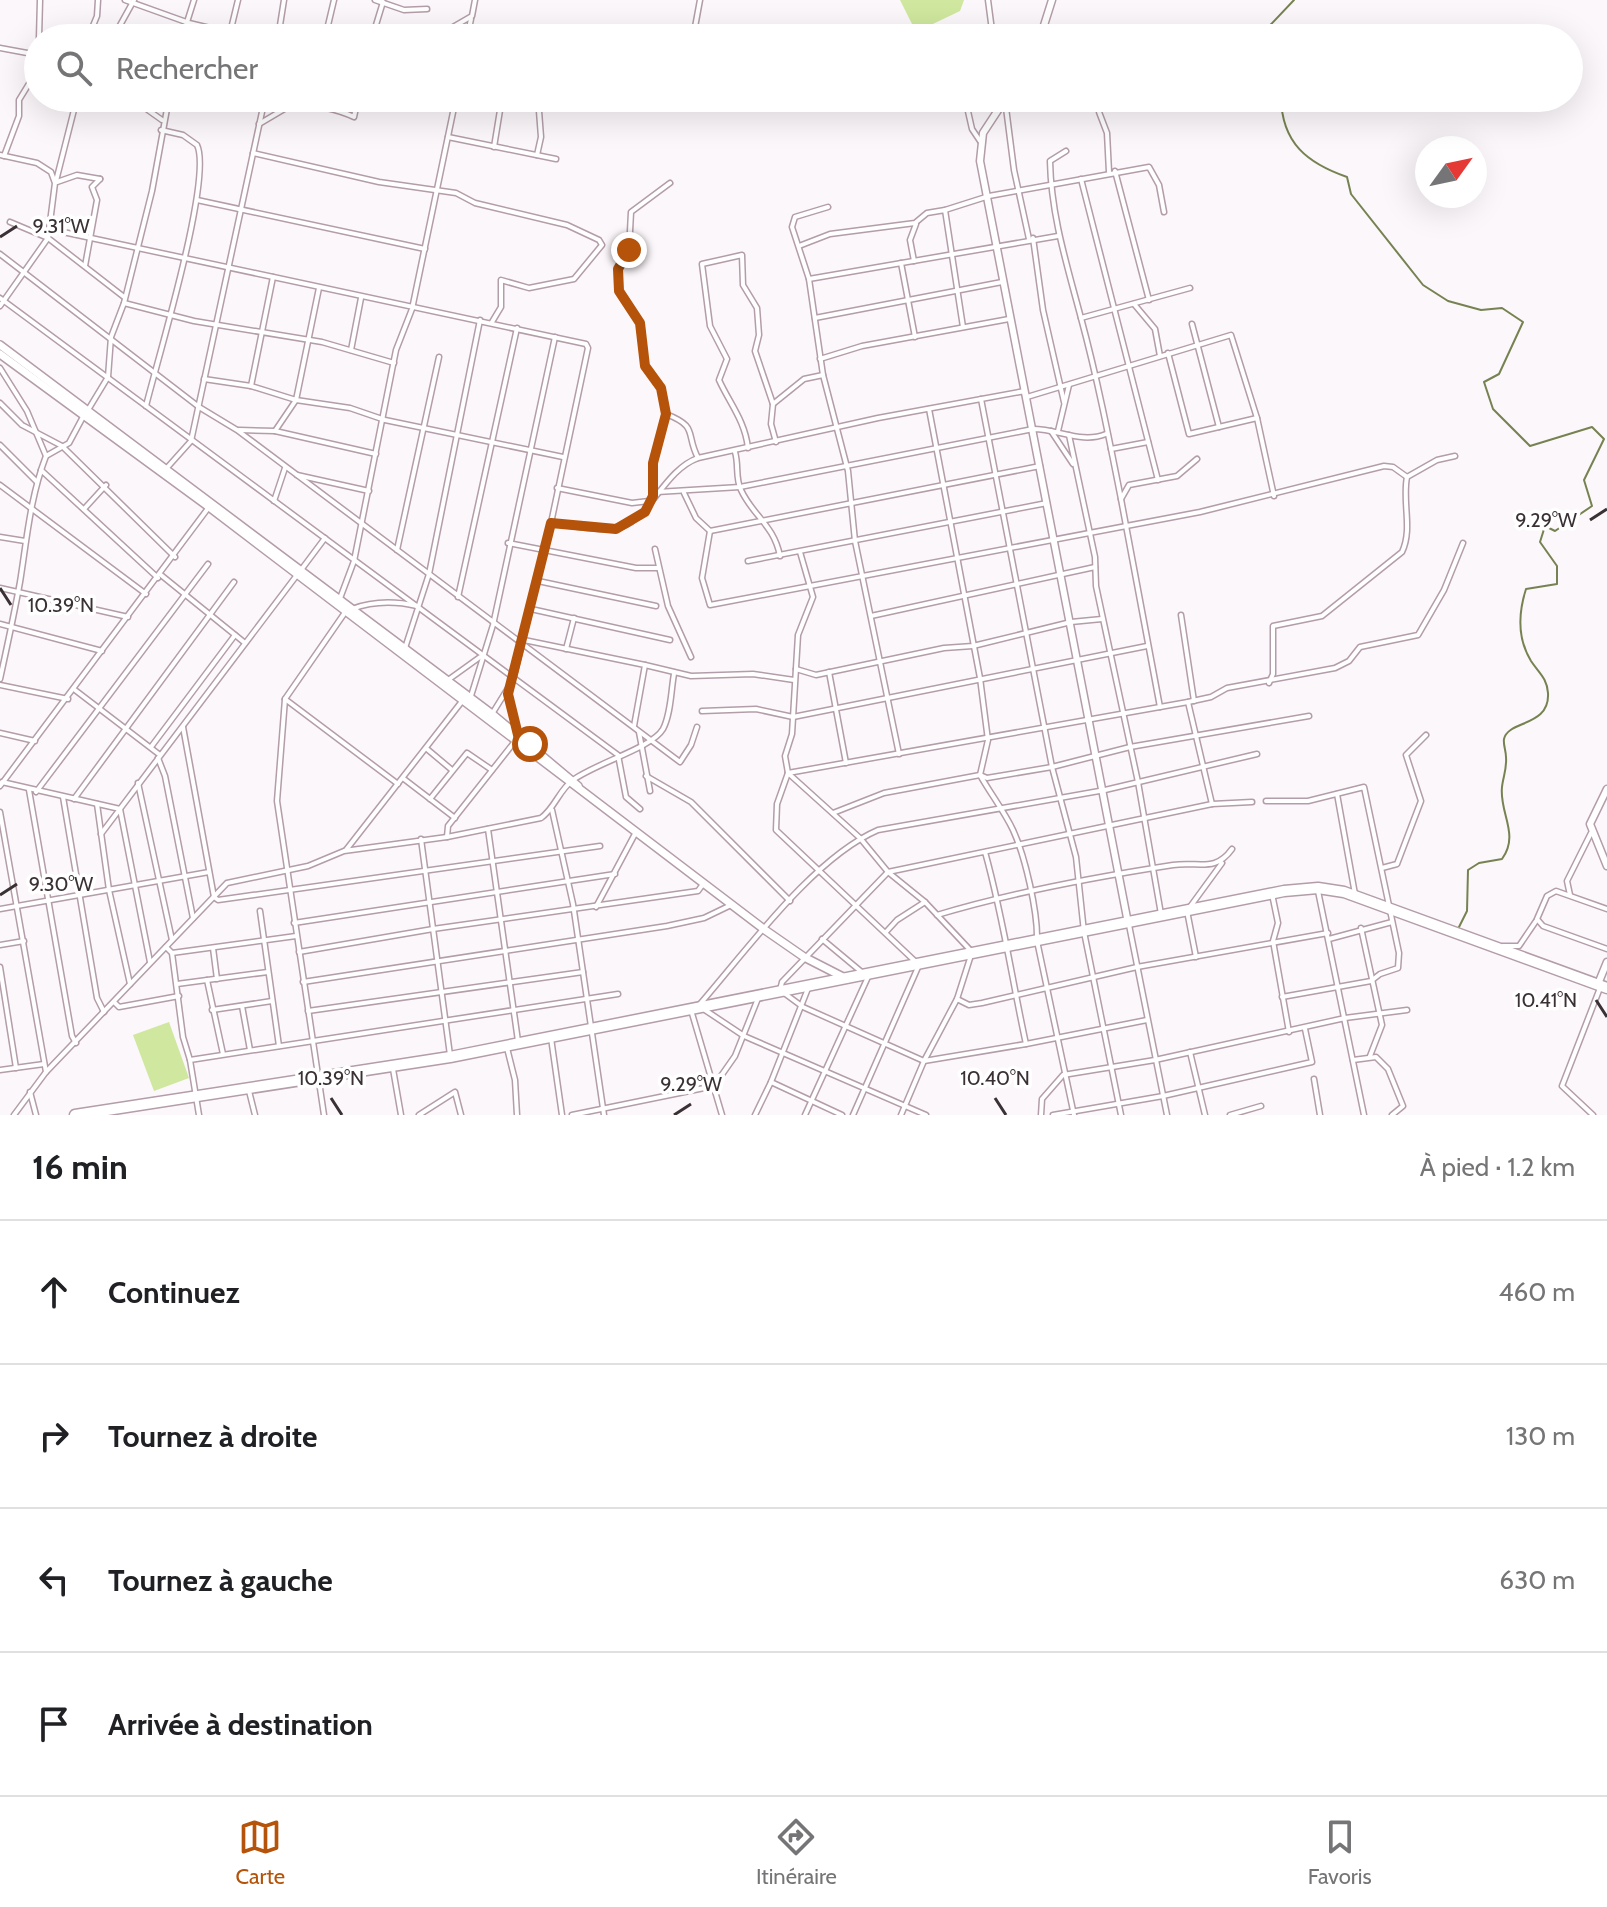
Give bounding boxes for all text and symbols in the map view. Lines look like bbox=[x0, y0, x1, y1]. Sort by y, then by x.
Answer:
search box bbox=[24, 24, 1583, 112]
icon: search bbox=[52, 46, 96, 90]
text: Rechercher bbox=[116, 50, 258, 87]
north arrow bbox=[1415, 136, 1487, 208]
text: 9.31°W bbox=[32, 214, 90, 238]
route end bbox=[611, 232, 647, 268]
text: 9.29°W bbox=[1515, 508, 1577, 532]
text: 10.39°N bbox=[28, 593, 94, 617]
route start bbox=[512, 726, 548, 762]
text: 9.30°W bbox=[29, 872, 93, 896]
text: 10.41°N bbox=[1515, 988, 1577, 1012]
text: 10.39°N bbox=[298, 1066, 364, 1090]
text: 10.40°N bbox=[960, 1066, 1030, 1090]
text: 9.29°W bbox=[660, 1072, 722, 1096]
text: 16 min bbox=[32, 1146, 128, 1188]
text: À pied · 1.2 km bbox=[1420, 1151, 1575, 1183]
icon: ahead bbox=[32, 1270, 76, 1314]
text: Continuez bbox=[108, 1274, 240, 1311]
text: 460 m bbox=[1498, 1276, 1575, 1308]
icon: right bbox=[32, 1414, 76, 1458]
text: Tournez à droite bbox=[108, 1418, 317, 1455]
text: 130 m bbox=[1506, 1420, 1575, 1452]
icon: left bbox=[32, 1558, 76, 1602]
text: Tournez à gauche bbox=[108, 1562, 333, 1599]
text: 630 m bbox=[1499, 1564, 1575, 1596]
icon: arrive bbox=[32, 1702, 76, 1746]
text: Arrivée à destination bbox=[108, 1706, 373, 1743]
tab: Carte bbox=[235, 1815, 285, 1890]
tab: Itinéraire bbox=[756, 1815, 837, 1890]
tab: Favoris bbox=[1308, 1815, 1372, 1890]

